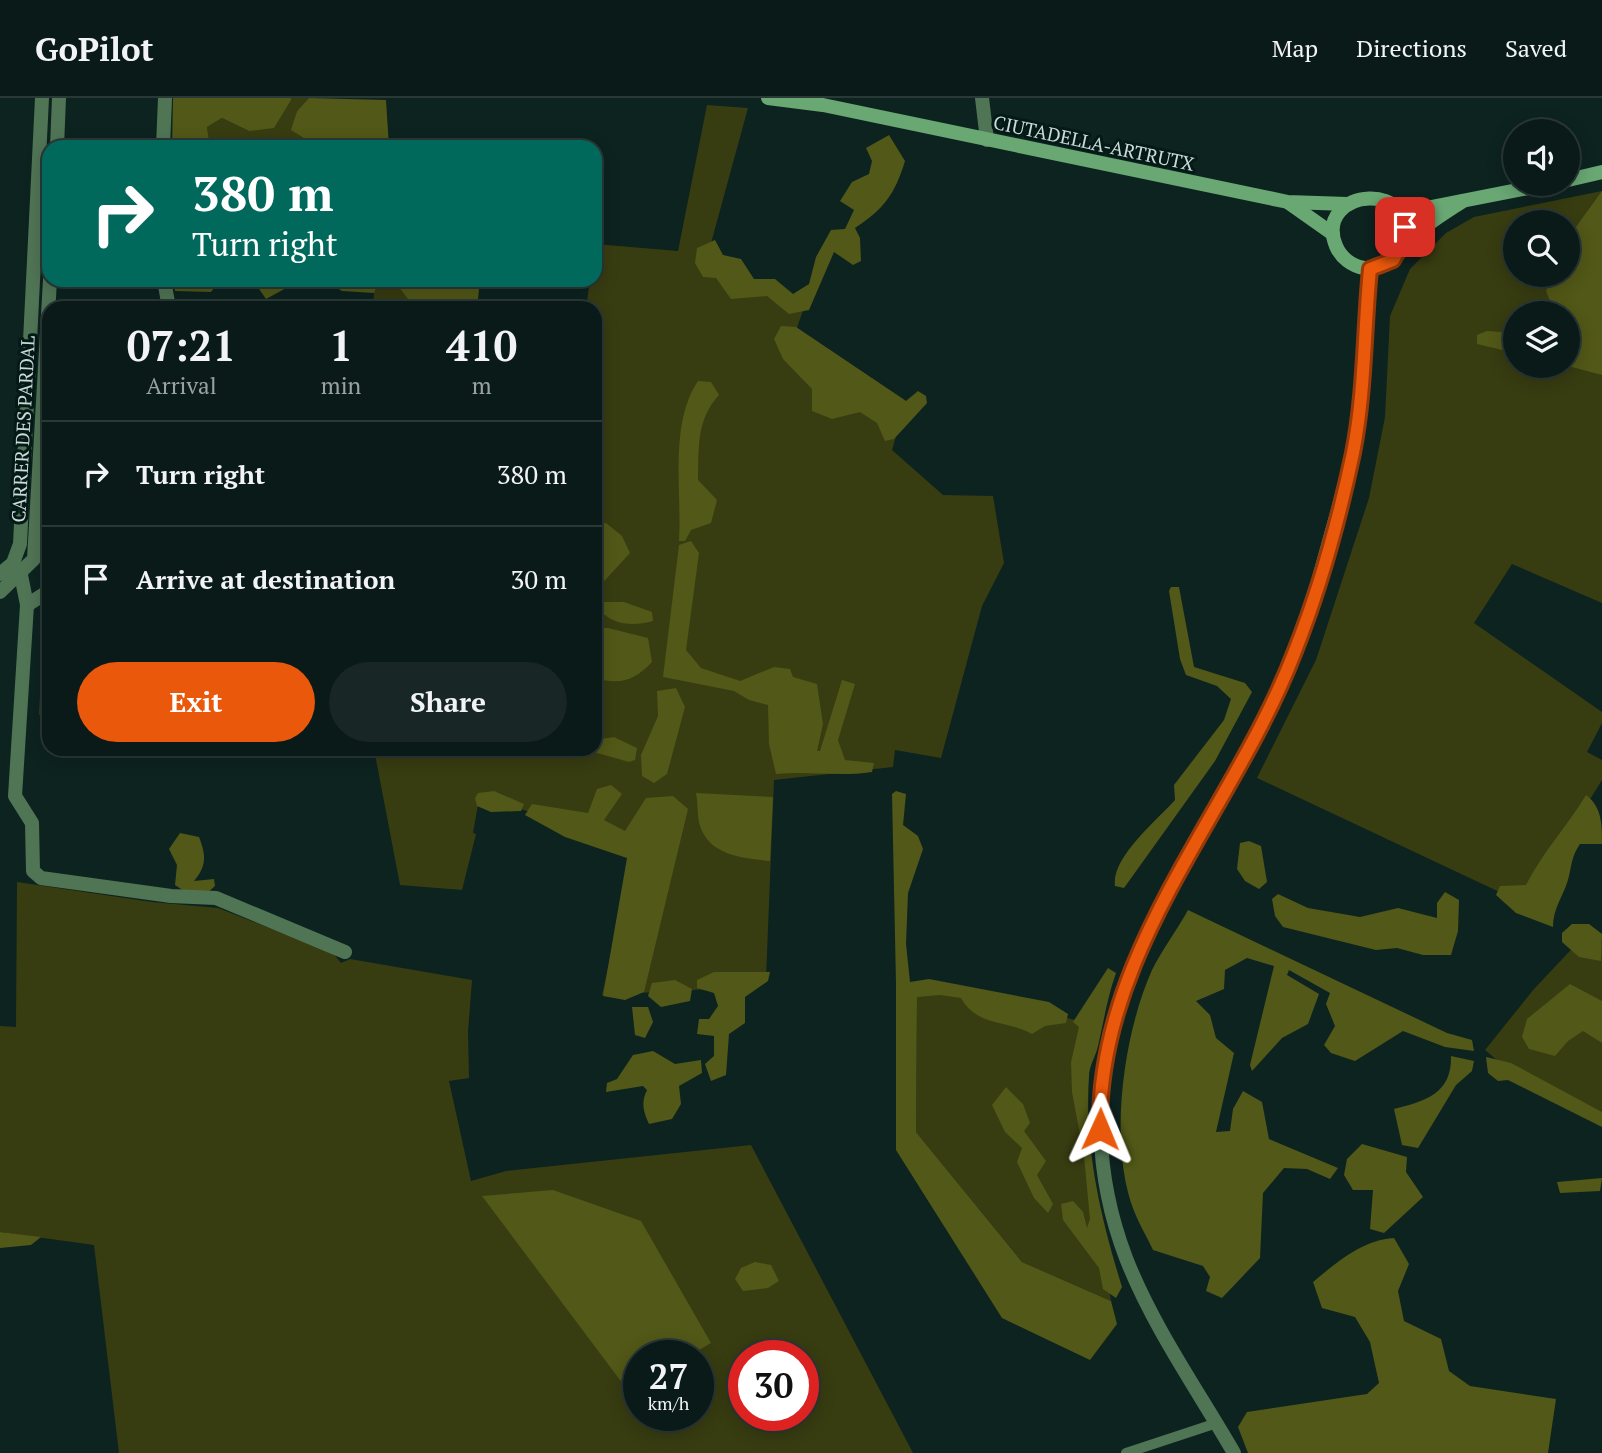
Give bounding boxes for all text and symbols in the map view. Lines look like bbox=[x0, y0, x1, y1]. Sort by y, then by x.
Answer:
text: GoPilot bbox=[35, 27, 154, 70]
text: Map bbox=[1272, 32, 1318, 64]
text: Directions bbox=[1356, 32, 1467, 64]
text: Saved bbox=[1505, 32, 1567, 64]
street label: CIUTADELLA-ARTRUTX bbox=[991, 109, 1197, 176]
map controls bbox=[1503, 119, 1580, 378]
button: sound bbox=[1503, 119, 1580, 196]
text: 380 m bbox=[192, 160, 334, 225]
icon: right bbox=[77, 168, 168, 259]
pin bbox=[1375, 197, 1435, 257]
icon: arrive bbox=[1386, 208, 1424, 246]
button: search bbox=[1503, 210, 1580, 287]
text: Turn right bbox=[192, 223, 338, 265]
button: layers bbox=[1503, 301, 1580, 378]
text: 07:21 bbox=[127, 317, 236, 373]
text: 1 bbox=[329, 317, 353, 373]
text: 410 bbox=[446, 317, 517, 373]
street label: CARRER DES PARDAL bbox=[5, 334, 40, 523]
text: Arrival bbox=[146, 370, 217, 401]
text: min bbox=[321, 370, 361, 401]
text: m bbox=[472, 370, 492, 401]
icon: right bbox=[77, 455, 115, 493]
text: Turn right bbox=[136, 457, 265, 491]
text: 380 m bbox=[497, 457, 567, 491]
icon: arrive bbox=[77, 560, 115, 598]
text: Arrive at destination bbox=[136, 562, 395, 596]
text: 30 m bbox=[511, 562, 567, 596]
button: Exit bbox=[77, 662, 315, 742]
button: Share bbox=[329, 662, 567, 742]
position arrow bbox=[1063, 1092, 1137, 1166]
speed limit sign: 30 bbox=[728, 1340, 819, 1431]
text: 27 bbox=[649, 1353, 688, 1399]
text: km/h bbox=[648, 1391, 689, 1415]

